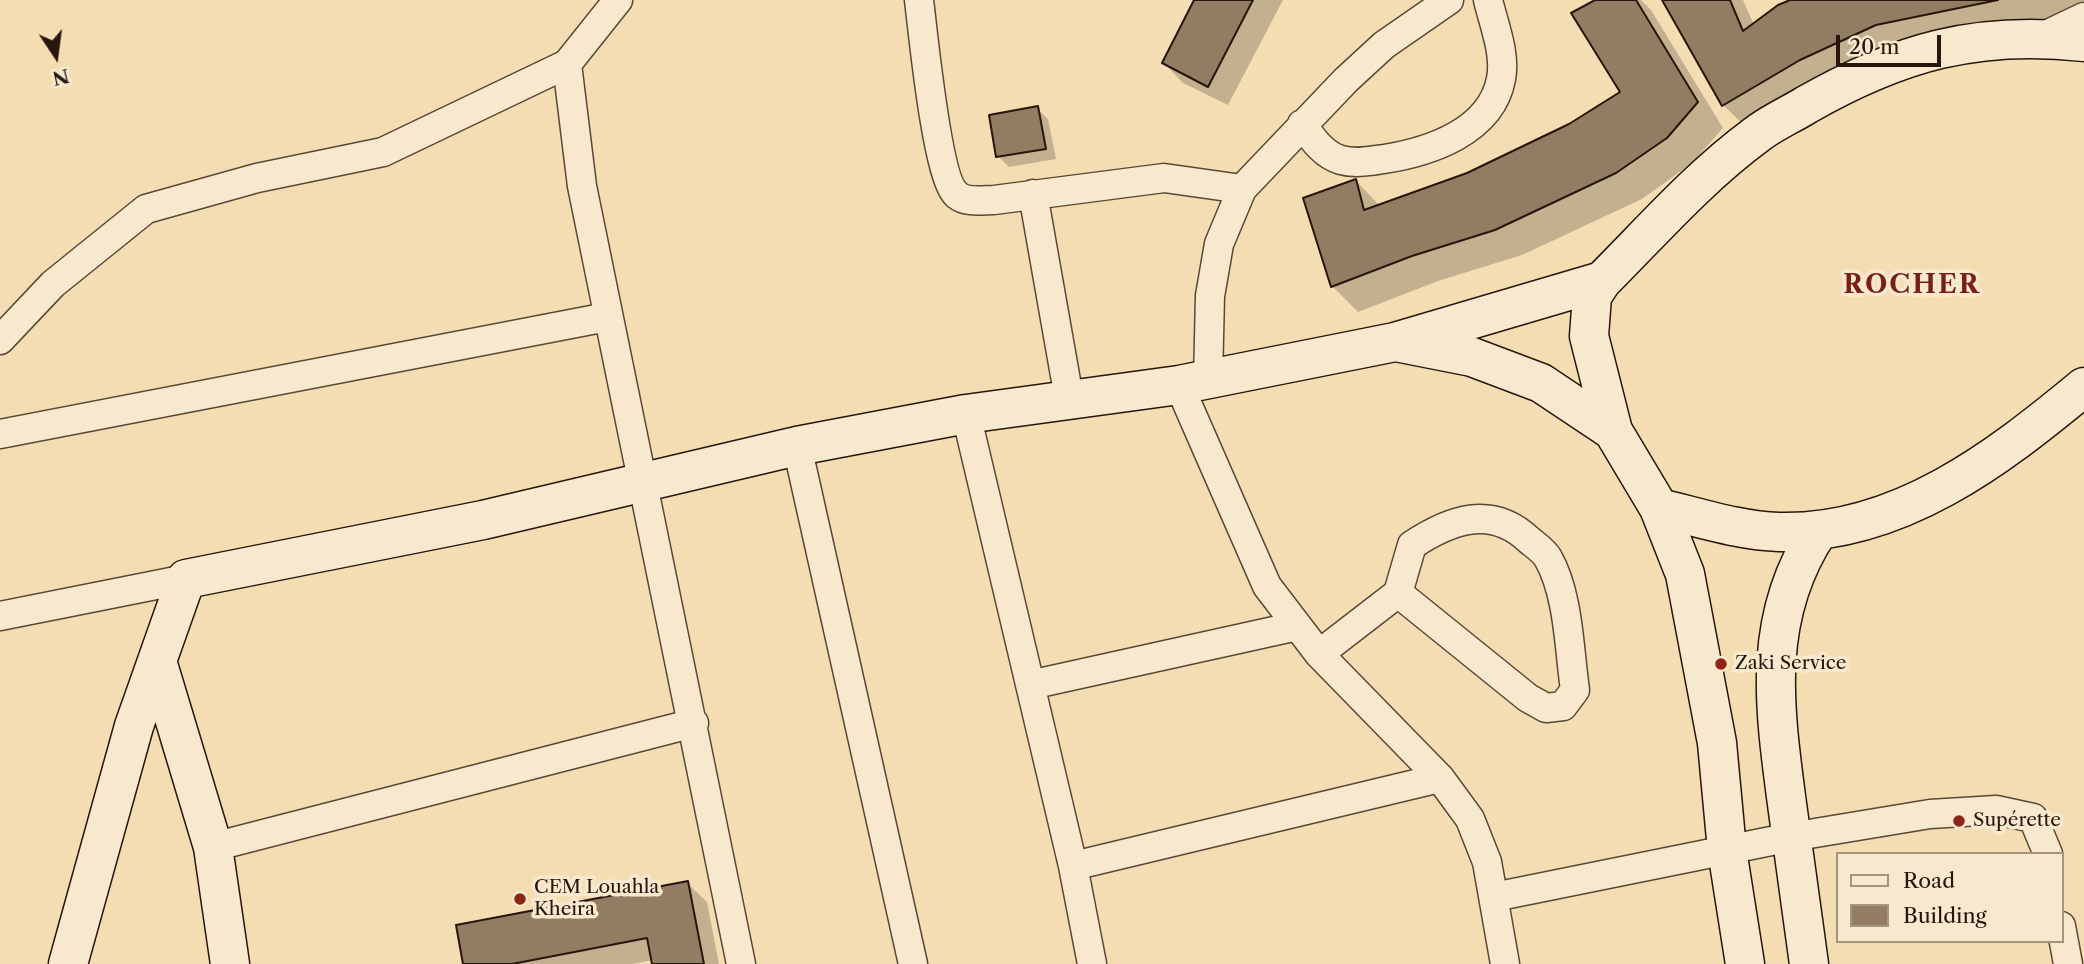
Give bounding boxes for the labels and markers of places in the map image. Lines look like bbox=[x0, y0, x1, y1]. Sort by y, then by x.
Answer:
place label: Zaki Service bbox=[1735, 653, 1846, 675]
marker: Zaki Service bbox=[1713, 656, 1729, 672]
place label: Supérette bbox=[1973, 810, 2061, 832]
marker: Supérette bbox=[1951, 813, 1967, 829]
place label: CEM Louahla Kheira bbox=[534, 877, 659, 921]
marker: CEM Louahla Kheira bbox=[512, 891, 528, 907]

